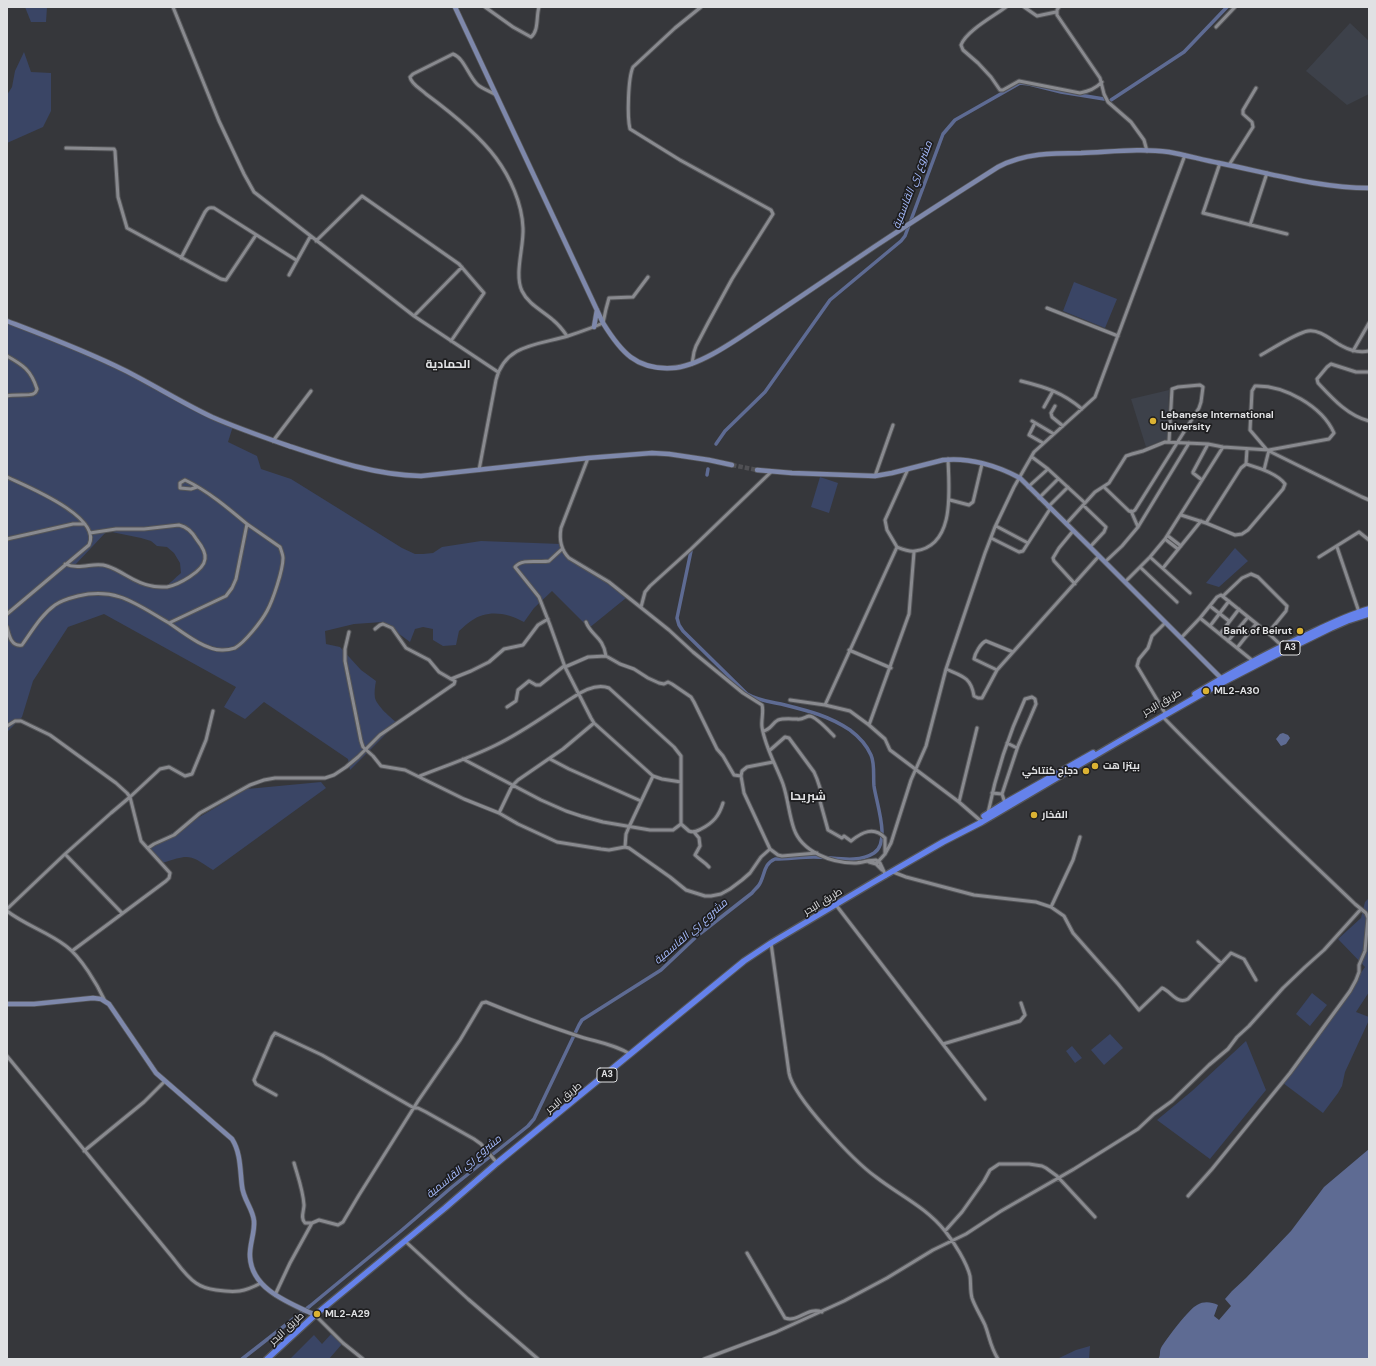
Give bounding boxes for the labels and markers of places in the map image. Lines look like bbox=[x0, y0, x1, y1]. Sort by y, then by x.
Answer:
place label: Lebanese International University bbox=[1161, 409, 1274, 432]
marker: Lebanese International University bbox=[1148, 416, 1158, 426]
place label: Bank of Beirut bbox=[1224, 625, 1292, 637]
marker: Bank of Beirut bbox=[1295, 626, 1305, 636]
place label: ML2-A30 bbox=[1214, 685, 1260, 697]
marker: ML2-A30 bbox=[1201, 686, 1211, 696]
place label: بيتزا هت bbox=[1103, 760, 1140, 772]
marker: بيتزا هت bbox=[1090, 761, 1100, 771]
place label: دجاج كنتاكي bbox=[1022, 765, 1078, 777]
marker: دجاج كنتاكي bbox=[1081, 766, 1091, 776]
place label: الفخار bbox=[1042, 809, 1068, 821]
marker: الفخار bbox=[1029, 810, 1039, 820]
place label: ML2-A29 bbox=[325, 1308, 370, 1320]
marker: ML2-A29 bbox=[312, 1309, 322, 1319]

